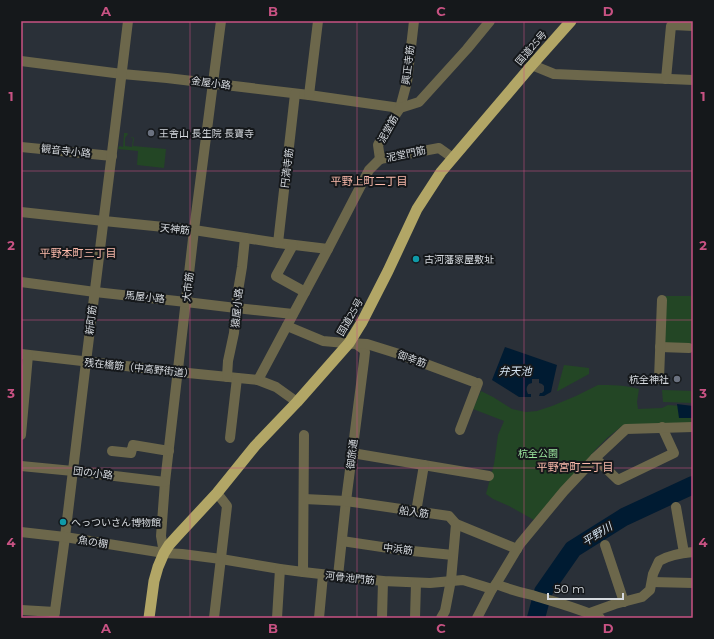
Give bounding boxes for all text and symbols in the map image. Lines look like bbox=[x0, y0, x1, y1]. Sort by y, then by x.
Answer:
text: A bbox=[100, 3, 112, 19]
text: B bbox=[268, 3, 278, 19]
text: C bbox=[436, 3, 446, 19]
text: D bbox=[603, 3, 614, 19]
street label: 国道25号 bbox=[513, 28, 549, 68]
street label: 興正寺筋 bbox=[399, 44, 417, 86]
street label: 金屋小路 bbox=[190, 74, 232, 92]
text: 1 bbox=[8, 88, 14, 104]
text: 1 bbox=[700, 88, 706, 104]
street label: 泥堂筋 bbox=[375, 113, 401, 145]
place label: 王舎山 長生院 長寶寺 bbox=[159, 127, 254, 140]
marker: 王舎山 長生院 長寶寺 bbox=[146, 128, 156, 138]
street label: 観音寺小路 bbox=[40, 142, 92, 160]
street label: 泥堂門筋 bbox=[385, 143, 427, 165]
street label: 円満寺筋 bbox=[278, 147, 296, 189]
district label: 平野上町二丁目 bbox=[331, 174, 408, 188]
street label: 天神筋 bbox=[159, 221, 191, 237]
text: 2 bbox=[7, 237, 15, 253]
text: 2 bbox=[699, 237, 707, 253]
district label: 平野本町三丁目 bbox=[40, 246, 117, 260]
place label: 古河藩家屋敷址 bbox=[424, 253, 494, 266]
marker: 古河藩家屋敷址 bbox=[411, 254, 421, 264]
street label: 大市筋 bbox=[180, 271, 196, 303]
street label: 猿屋小路 bbox=[228, 287, 246, 329]
street label: 馬屋小路 bbox=[124, 288, 166, 306]
street label: 国道25号 bbox=[334, 296, 366, 338]
street label: 新町筋 bbox=[83, 304, 99, 336]
street label: 御幸筋 bbox=[396, 348, 428, 370]
street label: 残在橋筋（中高野街道） bbox=[84, 356, 194, 380]
water label: 弁天池 bbox=[499, 364, 532, 378]
place label: 杭全神社 bbox=[629, 373, 669, 386]
marker: 杭全神社 bbox=[672, 374, 682, 384]
text: 3 bbox=[6, 385, 15, 401]
text: 3 bbox=[698, 385, 707, 401]
street label: 御旅通 bbox=[344, 438, 360, 470]
park label: 杭全公園 bbox=[518, 447, 558, 460]
district label: 平野宮町二丁目 bbox=[537, 460, 614, 474]
street label: 団の小路 bbox=[72, 464, 114, 482]
street label: 船入筋 bbox=[398, 503, 430, 521]
place label: へっついさん博物館 bbox=[71, 516, 161, 529]
marker: へっついさん博物館 bbox=[58, 517, 68, 527]
water label: 平野川 bbox=[579, 519, 616, 549]
street label: 魚の棚 bbox=[77, 533, 109, 551]
text: 4 bbox=[7, 534, 16, 550]
text: 4 bbox=[699, 534, 708, 550]
street label: 中浜筋 bbox=[382, 541, 414, 557]
street label: 河骨池門筋 bbox=[324, 569, 376, 587]
scale bar bbox=[548, 575, 623, 601]
text: 50 m bbox=[554, 581, 585, 596]
text: A bbox=[100, 620, 112, 636]
text: B bbox=[268, 620, 278, 636]
text: C bbox=[436, 620, 446, 636]
text: D bbox=[603, 620, 614, 636]

